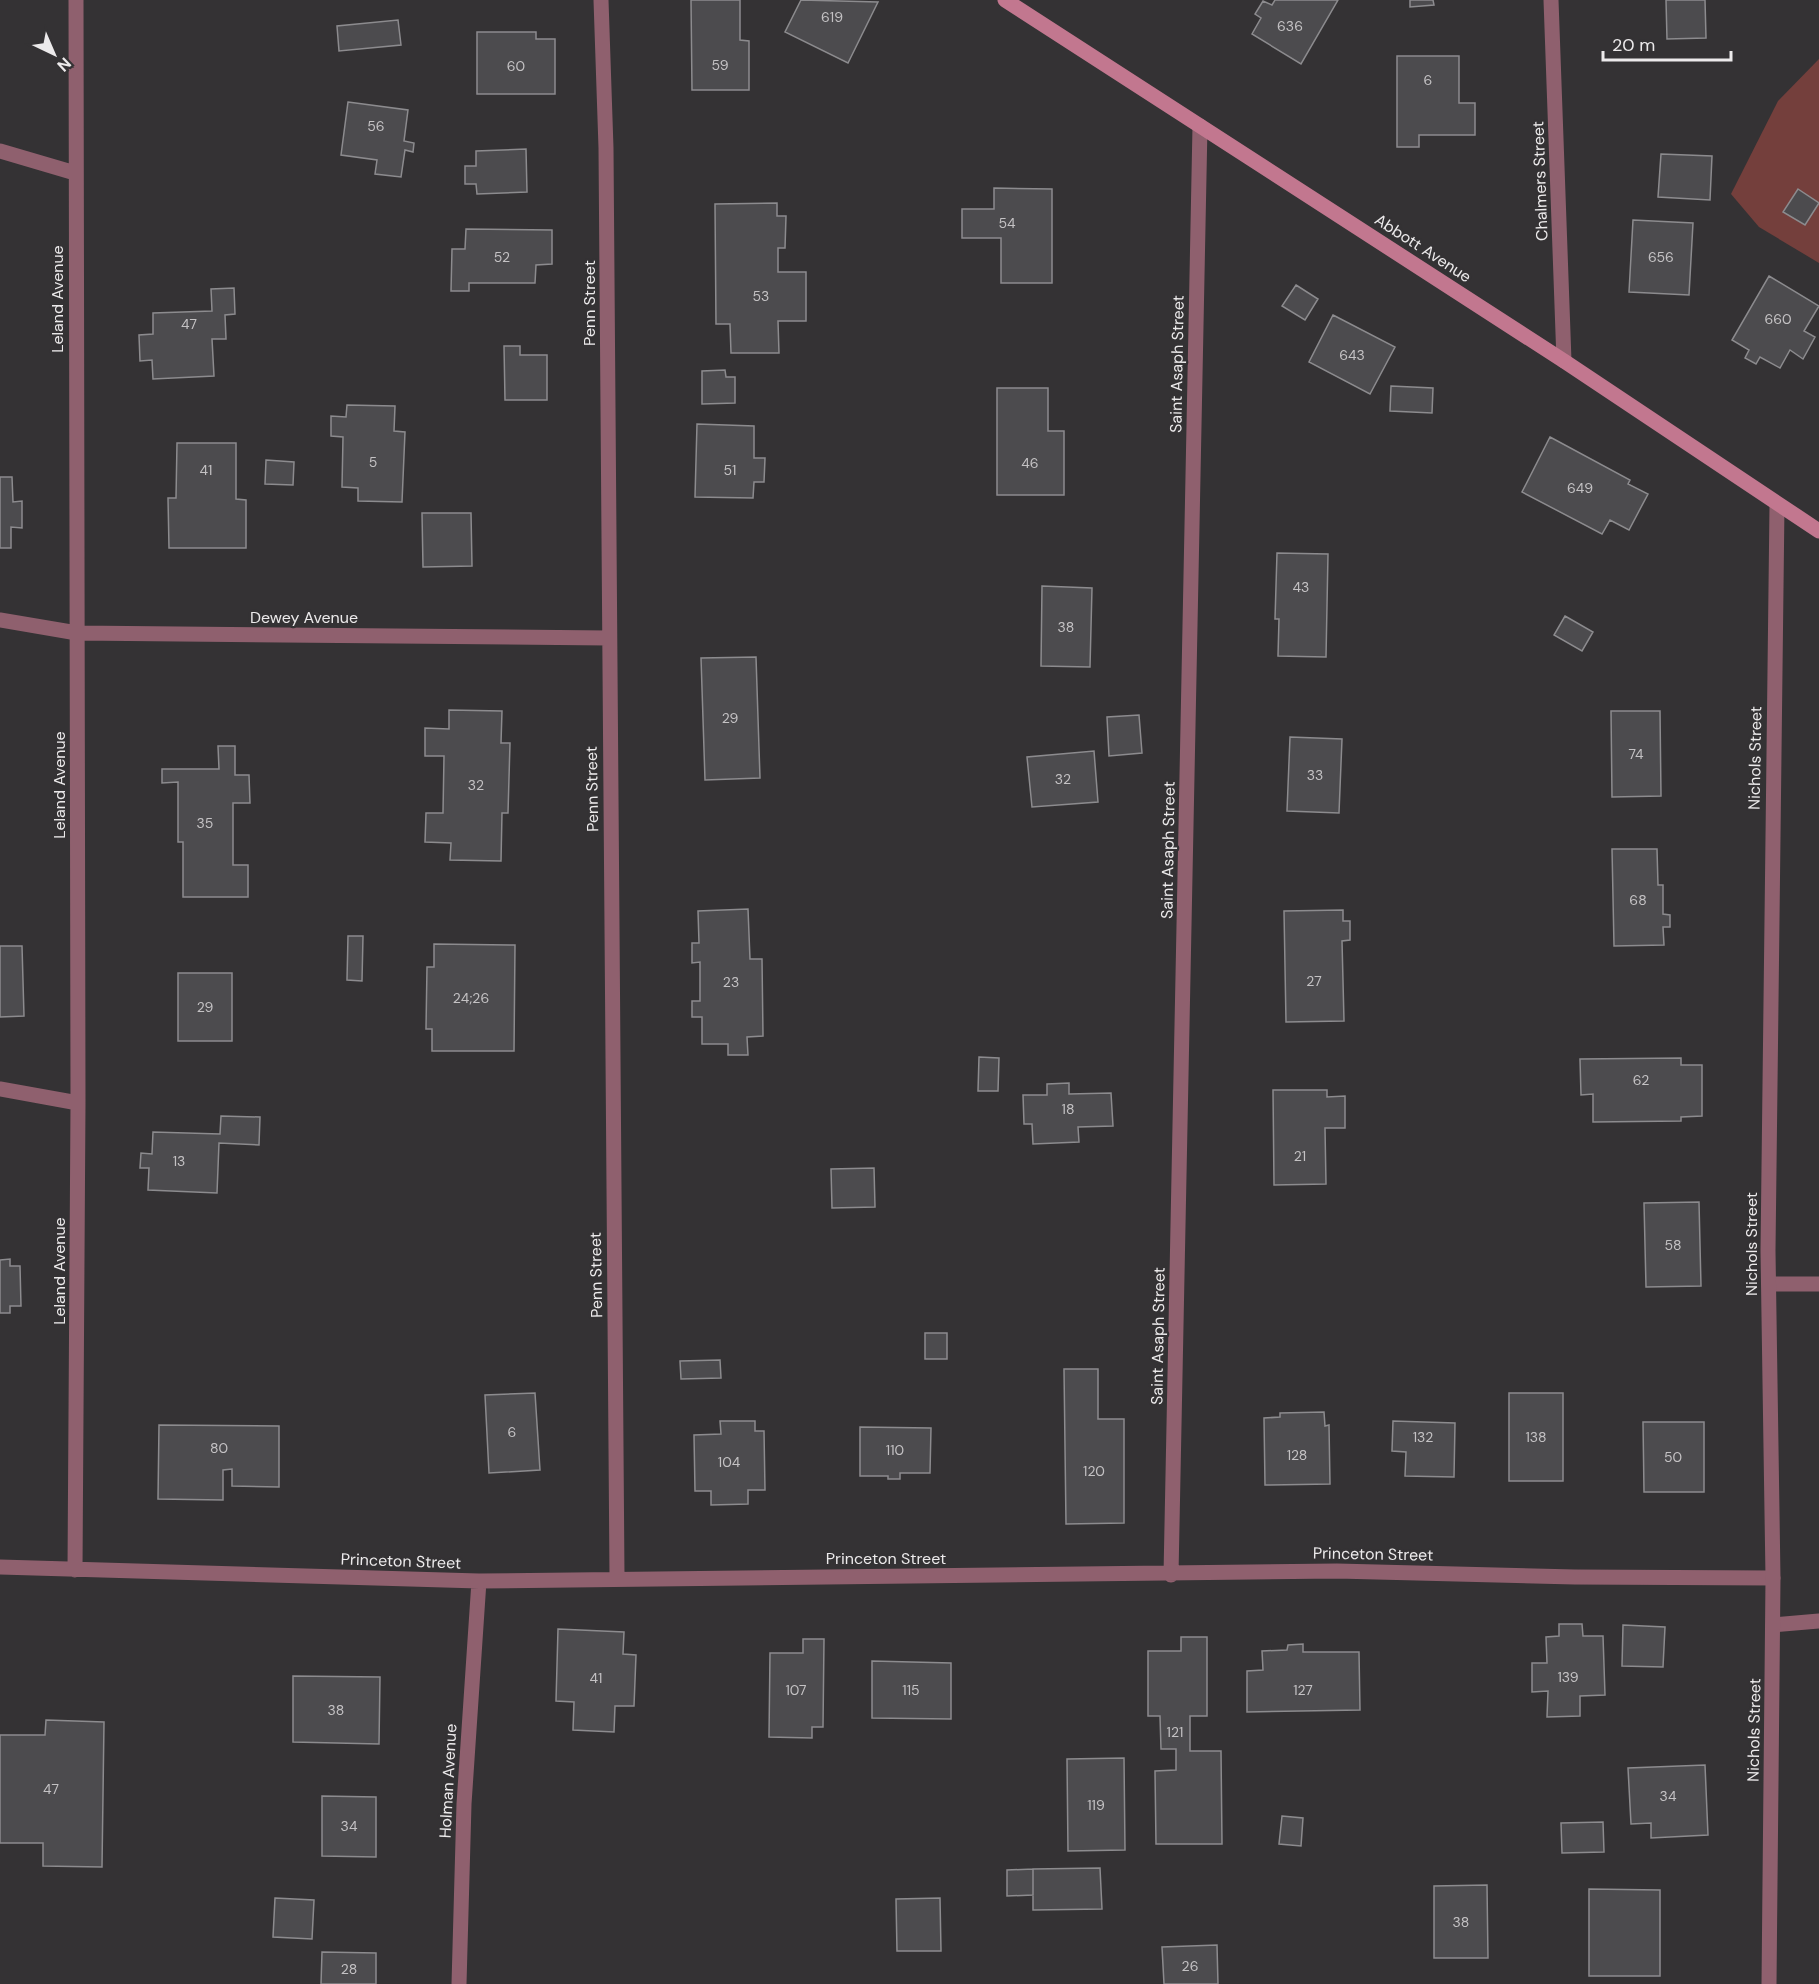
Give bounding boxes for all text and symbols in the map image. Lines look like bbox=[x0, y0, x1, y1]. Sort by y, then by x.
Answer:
house number: 619 bbox=[821, 8, 843, 26]
house number: 636 bbox=[1277, 17, 1303, 35]
north arrow bbox=[24, 24, 84, 84]
scale bar bbox=[1603, 24, 1730, 62]
text: 20 m bbox=[1612, 33, 1655, 57]
text: N bbox=[53, 53, 76, 76]
house number: 59 bbox=[712, 56, 729, 74]
house number: 60 bbox=[507, 57, 525, 75]
house number: 6 bbox=[1424, 71, 1432, 89]
house number: 56 bbox=[367, 117, 385, 135]
street label: Chalmers Street bbox=[1527, 121, 1553, 241]
street label: Abbott Avenue bbox=[1371, 209, 1475, 287]
house number: 54 bbox=[998, 214, 1016, 232]
street label: Leland Avenue bbox=[47, 245, 68, 353]
house number: 52 bbox=[494, 248, 510, 266]
house number: 656 bbox=[1648, 248, 1674, 266]
street label: Penn Street bbox=[579, 260, 600, 346]
house number: 53 bbox=[753, 287, 769, 305]
street label: Saint Asaph Street bbox=[1165, 295, 1189, 433]
house number: 660 bbox=[1764, 310, 1792, 328]
house number: 47 bbox=[181, 315, 197, 333]
house number: 643 bbox=[1339, 346, 1365, 364]
house number: 5 bbox=[369, 453, 377, 471]
house number: 46 bbox=[1021, 454, 1039, 472]
house number: 41 bbox=[200, 461, 212, 479]
house number: 51 bbox=[724, 461, 736, 479]
house number: 649 bbox=[1567, 479, 1593, 497]
house number: 43 bbox=[1293, 578, 1309, 596]
street label: Dewey Avenue bbox=[250, 607, 358, 628]
house number: 38 bbox=[1058, 618, 1074, 636]
street label: Nichols Street bbox=[1744, 706, 1766, 810]
house number: 29 bbox=[722, 709, 739, 727]
street label: Leland Avenue bbox=[49, 731, 70, 839]
house number: 74 bbox=[1628, 745, 1644, 763]
street label: Penn Street bbox=[581, 746, 603, 832]
house number: 33 bbox=[1307, 766, 1323, 784]
house number: 32 bbox=[1055, 770, 1071, 788]
house number: 32 bbox=[468, 776, 484, 794]
street label: Saint Asaph Street bbox=[1156, 781, 1180, 919]
house number: 35 bbox=[197, 814, 213, 832]
house number: 68 bbox=[1629, 891, 1647, 909]
house number: 27 bbox=[1306, 972, 1322, 990]
house number: 23 bbox=[723, 973, 739, 991]
house number: 24;26 bbox=[453, 989, 489, 1007]
house number: 29 bbox=[197, 998, 214, 1016]
house number: 62 bbox=[1633, 1071, 1649, 1089]
house number: 18 bbox=[1062, 1100, 1074, 1118]
house number: 21 bbox=[1294, 1147, 1306, 1165]
house number: 13 bbox=[173, 1152, 185, 1170]
street label: Nichols Street bbox=[1741, 1192, 1762, 1296]
street label: Leland Avenue bbox=[49, 1217, 70, 1325]
street label: Penn Street bbox=[585, 1232, 607, 1318]
house number: 58 bbox=[1664, 1236, 1682, 1254]
street label: Saint Asaph Street bbox=[1146, 1267, 1170, 1405]
house number: 6 bbox=[508, 1423, 516, 1441]
house number: 132 bbox=[1413, 1428, 1433, 1446]
house number: 138 bbox=[1525, 1428, 1547, 1446]
house number: 80 bbox=[210, 1439, 228, 1457]
house number: 110 bbox=[886, 1441, 904, 1459]
house number: 128 bbox=[1287, 1446, 1307, 1464]
house number: 50 bbox=[1664, 1448, 1682, 1466]
house number: 104 bbox=[718, 1453, 741, 1471]
house number: 120 bbox=[1083, 1462, 1105, 1480]
street label: Princeton Street bbox=[1313, 1542, 1433, 1566]
street label: Princeton Street bbox=[340, 1548, 462, 1574]
street label: Princeton Street bbox=[826, 1548, 946, 1569]
house number: 139 bbox=[1557, 1668, 1579, 1686]
house number: 41 bbox=[590, 1669, 602, 1687]
street label: Nichols Street bbox=[1743, 1678, 1765, 1782]
house number: 107 bbox=[785, 1681, 807, 1699]
house number: 115 bbox=[902, 1681, 920, 1699]
house number: 127 bbox=[1293, 1681, 1313, 1699]
house number: 38 bbox=[328, 1701, 344, 1719]
street label: Holman Avenue bbox=[435, 1723, 461, 1839]
house number: 121 bbox=[1167, 1723, 1183, 1741]
house number: 47 bbox=[43, 1780, 59, 1798]
house number: 34 bbox=[1660, 1787, 1677, 1805]
house number: 119 bbox=[1087, 1796, 1105, 1814]
house number: 34 bbox=[341, 1817, 358, 1835]
house number: 38 bbox=[1453, 1913, 1469, 1931]
house number: 26 bbox=[1182, 1957, 1198, 1975]
house number: 28 bbox=[341, 1960, 357, 1978]

